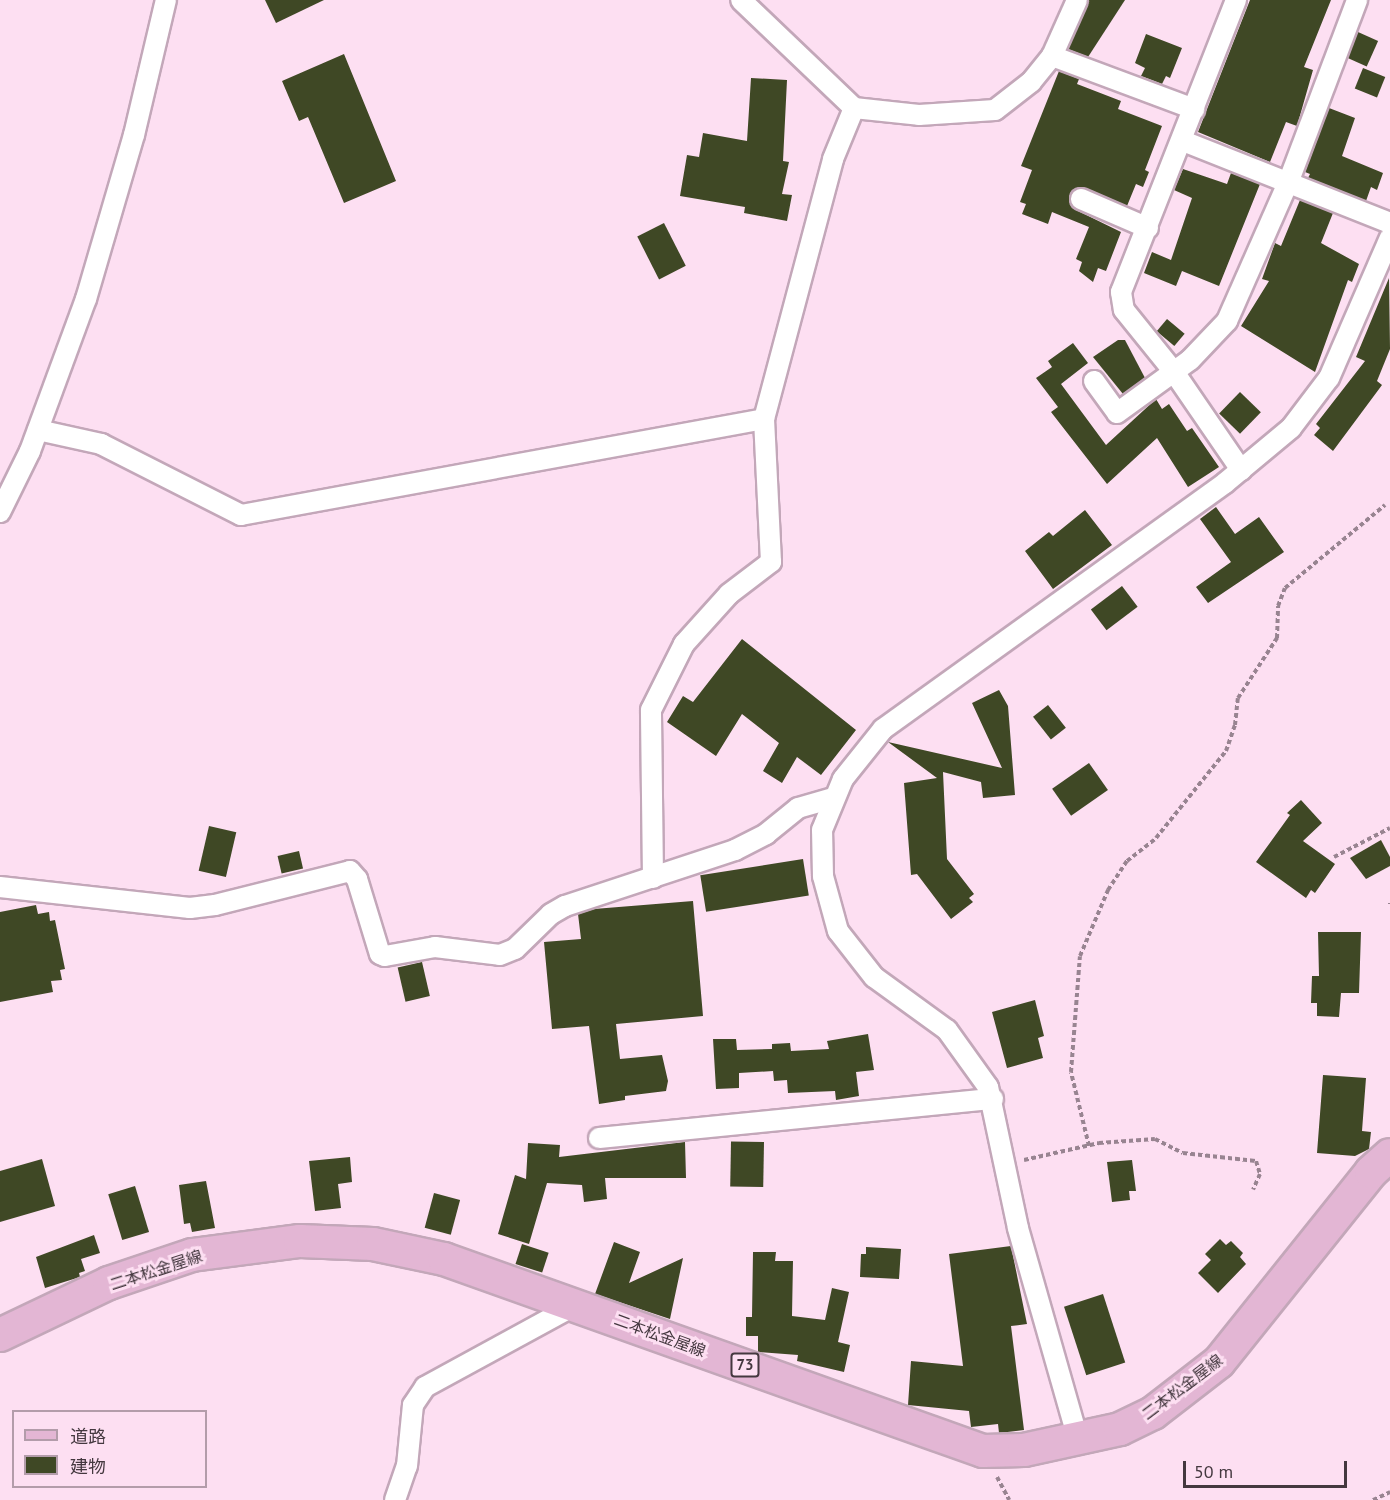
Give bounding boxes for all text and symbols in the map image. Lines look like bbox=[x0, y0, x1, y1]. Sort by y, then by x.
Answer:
street label: 二本松金屋線 bbox=[107, 1246, 205, 1294]
street label: 二本松金屋線 bbox=[612, 1310, 708, 1360]
street label: 二本松金屋線 bbox=[1138, 1350, 1226, 1424]
road number: 73 bbox=[730, 1353, 760, 1377]
legend bbox=[12, 1410, 207, 1488]
text: 道路 bbox=[70, 1425, 106, 1448]
scale bar bbox=[1186, 1449, 1350, 1487]
text: 建物 bbox=[70, 1455, 106, 1478]
text: 50 m bbox=[1194, 1460, 1233, 1483]

